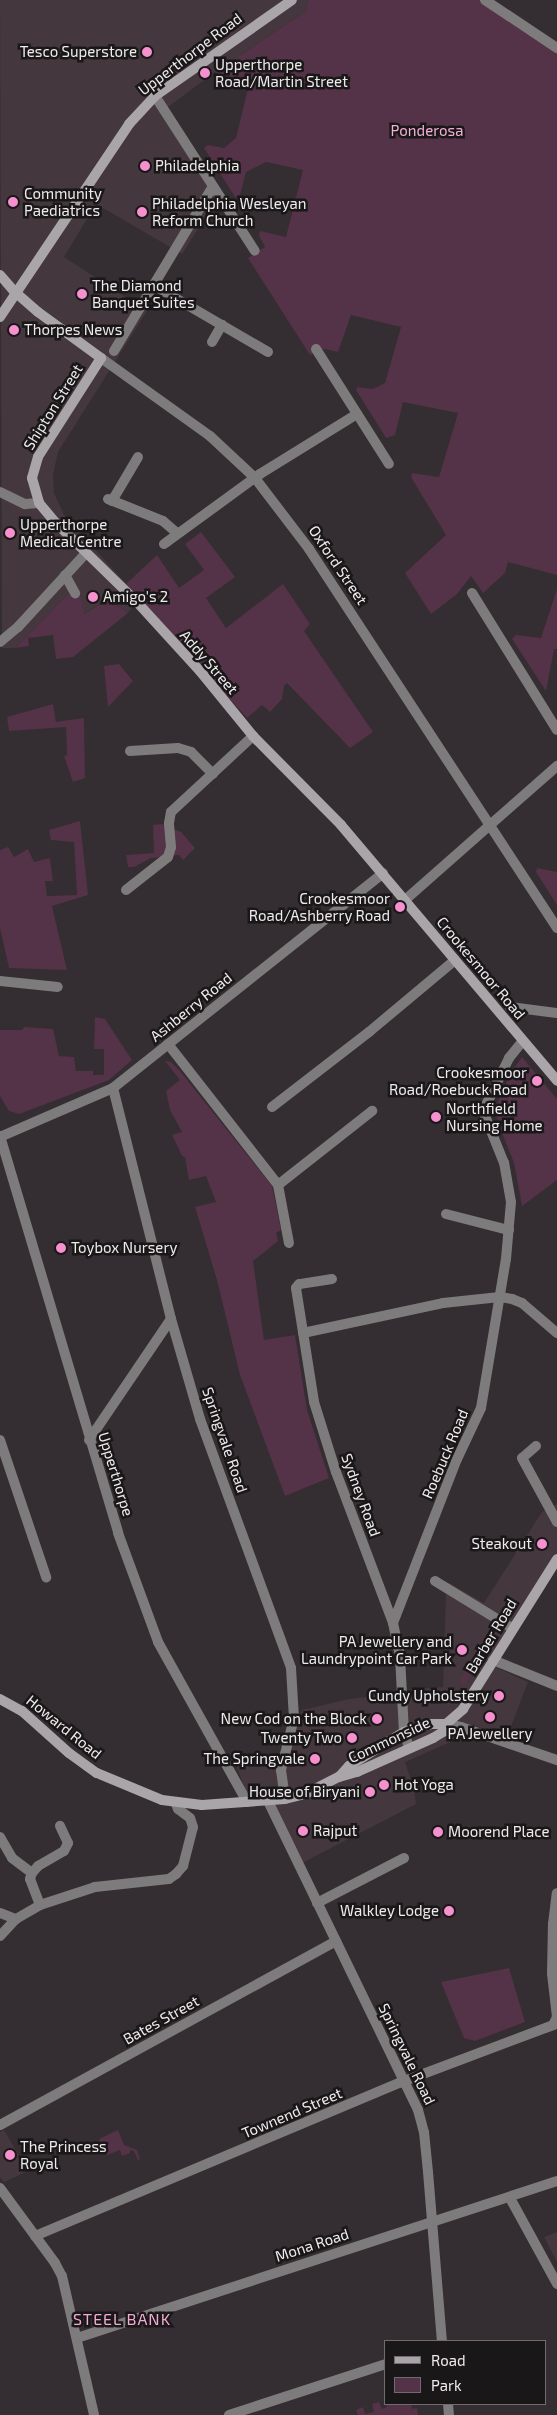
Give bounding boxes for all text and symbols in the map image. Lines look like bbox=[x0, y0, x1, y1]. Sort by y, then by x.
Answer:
street label: Upperthorpe Road bbox=[135, 9, 245, 99]
place label: Tesco Superstore bbox=[20, 43, 137, 61]
marker: Tesco Superstore bbox=[141, 46, 153, 58]
place label: Upperthorpe Road/Martin Street bbox=[215, 55, 348, 90]
marker: Upperthorpe Road/Martin Street bbox=[199, 67, 211, 79]
park label: Ponderosa bbox=[391, 122, 463, 140]
place label: Philadelphia bbox=[155, 157, 239, 175]
marker: Philadelphia bbox=[139, 160, 151, 172]
place label: Community Paediatrics bbox=[24, 184, 102, 219]
place label: Philadelphia Wesleyan Reform Church bbox=[152, 194, 307, 229]
marker: Community Paediatrics bbox=[6, 195, 20, 209]
marker: Philadelphia Wesleyan Reform Church bbox=[136, 206, 148, 218]
place label: The Diamond Banquet Suites bbox=[92, 276, 195, 311]
marker: The Diamond Banquet Suites bbox=[76, 288, 88, 300]
place label: Thorpes News bbox=[24, 321, 122, 339]
marker: Thorpes News bbox=[8, 324, 20, 336]
street label: Shipton Street bbox=[20, 361, 86, 453]
place label: Upperthorpe Medical Centre bbox=[20, 515, 122, 550]
street label: Oxford Street bbox=[305, 522, 371, 608]
marker: Upperthorpe Medical Centre bbox=[4, 527, 16, 539]
place label: Amigo's 2 bbox=[103, 588, 168, 606]
marker: Amigo's 2 bbox=[87, 591, 99, 603]
street label: Addy Street bbox=[176, 626, 242, 698]
place label: Crookesmoor Road/Ashberry Road bbox=[248, 889, 390, 924]
marker: Crookesmoor Road/Ashberry Road bbox=[394, 901, 406, 913]
street label: Crookesmoor Road bbox=[433, 913, 529, 1023]
street label: Ashberry Road bbox=[146, 969, 236, 1045]
place label: Crookesmoor Road/Roebuck Road bbox=[389, 1063, 527, 1098]
marker: Crookesmoor Road/Roebuck Road bbox=[531, 1075, 543, 1087]
place label: Northfield Nursing Home bbox=[446, 1099, 543, 1134]
marker: Northfield Nursing Home bbox=[430, 1111, 442, 1123]
place label: Toybox Nursery bbox=[71, 1239, 177, 1257]
marker: Toybox Nursery bbox=[55, 1242, 67, 1254]
street label: Springvale Road bbox=[199, 1385, 251, 1495]
street label: Roebuck Road bbox=[418, 1406, 472, 1502]
street label: Upperthorpe bbox=[95, 1430, 137, 1518]
street label: Sydney Road bbox=[338, 1451, 384, 1539]
place label: Steakout bbox=[471, 1535, 532, 1553]
marker: Steakout bbox=[536, 1538, 548, 1550]
street label: Barber Road bbox=[462, 1595, 520, 1677]
place label: PA Jewellery and Laundrypoint Car Park bbox=[301, 1632, 452, 1667]
marker: PA Jewellery and Laundrypoint Car Park bbox=[456, 1644, 468, 1656]
place label: Cundy Upholstery bbox=[368, 1687, 489, 1705]
marker: Cundy Upholstery bbox=[493, 1690, 505, 1702]
street label: Howard Road bbox=[23, 1691, 105, 1763]
place label: New Cod on the Block bbox=[220, 1710, 367, 1728]
marker: PA Jewellery bbox=[484, 1711, 496, 1723]
street label: Commonside bbox=[345, 1713, 433, 1767]
marker: New Cod on the Block bbox=[371, 1713, 383, 1725]
place label: PA Jewellery bbox=[447, 1725, 533, 1743]
place label: Twenty Two bbox=[260, 1729, 342, 1747]
marker: Twenty Two bbox=[346, 1732, 358, 1744]
place label: The Springvale bbox=[204, 1750, 305, 1768]
marker: The Springvale bbox=[309, 1753, 321, 1765]
place label: Hot Yoga bbox=[394, 1776, 454, 1794]
marker: Hot Yoga bbox=[378, 1779, 390, 1791]
place label: House of Biryani bbox=[249, 1783, 360, 1801]
marker: House of Biryani bbox=[364, 1786, 376, 1798]
place label: Rajput bbox=[313, 1822, 357, 1840]
place label: Moorend Place bbox=[448, 1823, 550, 1841]
marker: Rajput bbox=[297, 1825, 309, 1837]
marker: Moorend Place bbox=[432, 1826, 444, 1838]
place label: Walkley Lodge bbox=[340, 1902, 439, 1920]
marker: Walkley Lodge bbox=[443, 1905, 455, 1917]
street label: Bates Street bbox=[120, 1992, 202, 2048]
street label: Springvale Road bbox=[375, 2000, 439, 2108]
street label: Townend Street bbox=[239, 2084, 345, 2142]
place label: The Princess Royal bbox=[20, 2137, 107, 2172]
marker: The Princess Royal bbox=[4, 2149, 16, 2161]
street label: Mona Road bbox=[273, 2225, 351, 2265]
district label: STEEL BANK bbox=[71, 2309, 173, 2329]
legend bbox=[384, 2340, 547, 2405]
text: Road bbox=[431, 2351, 466, 2369]
text: Park bbox=[431, 2376, 462, 2394]

